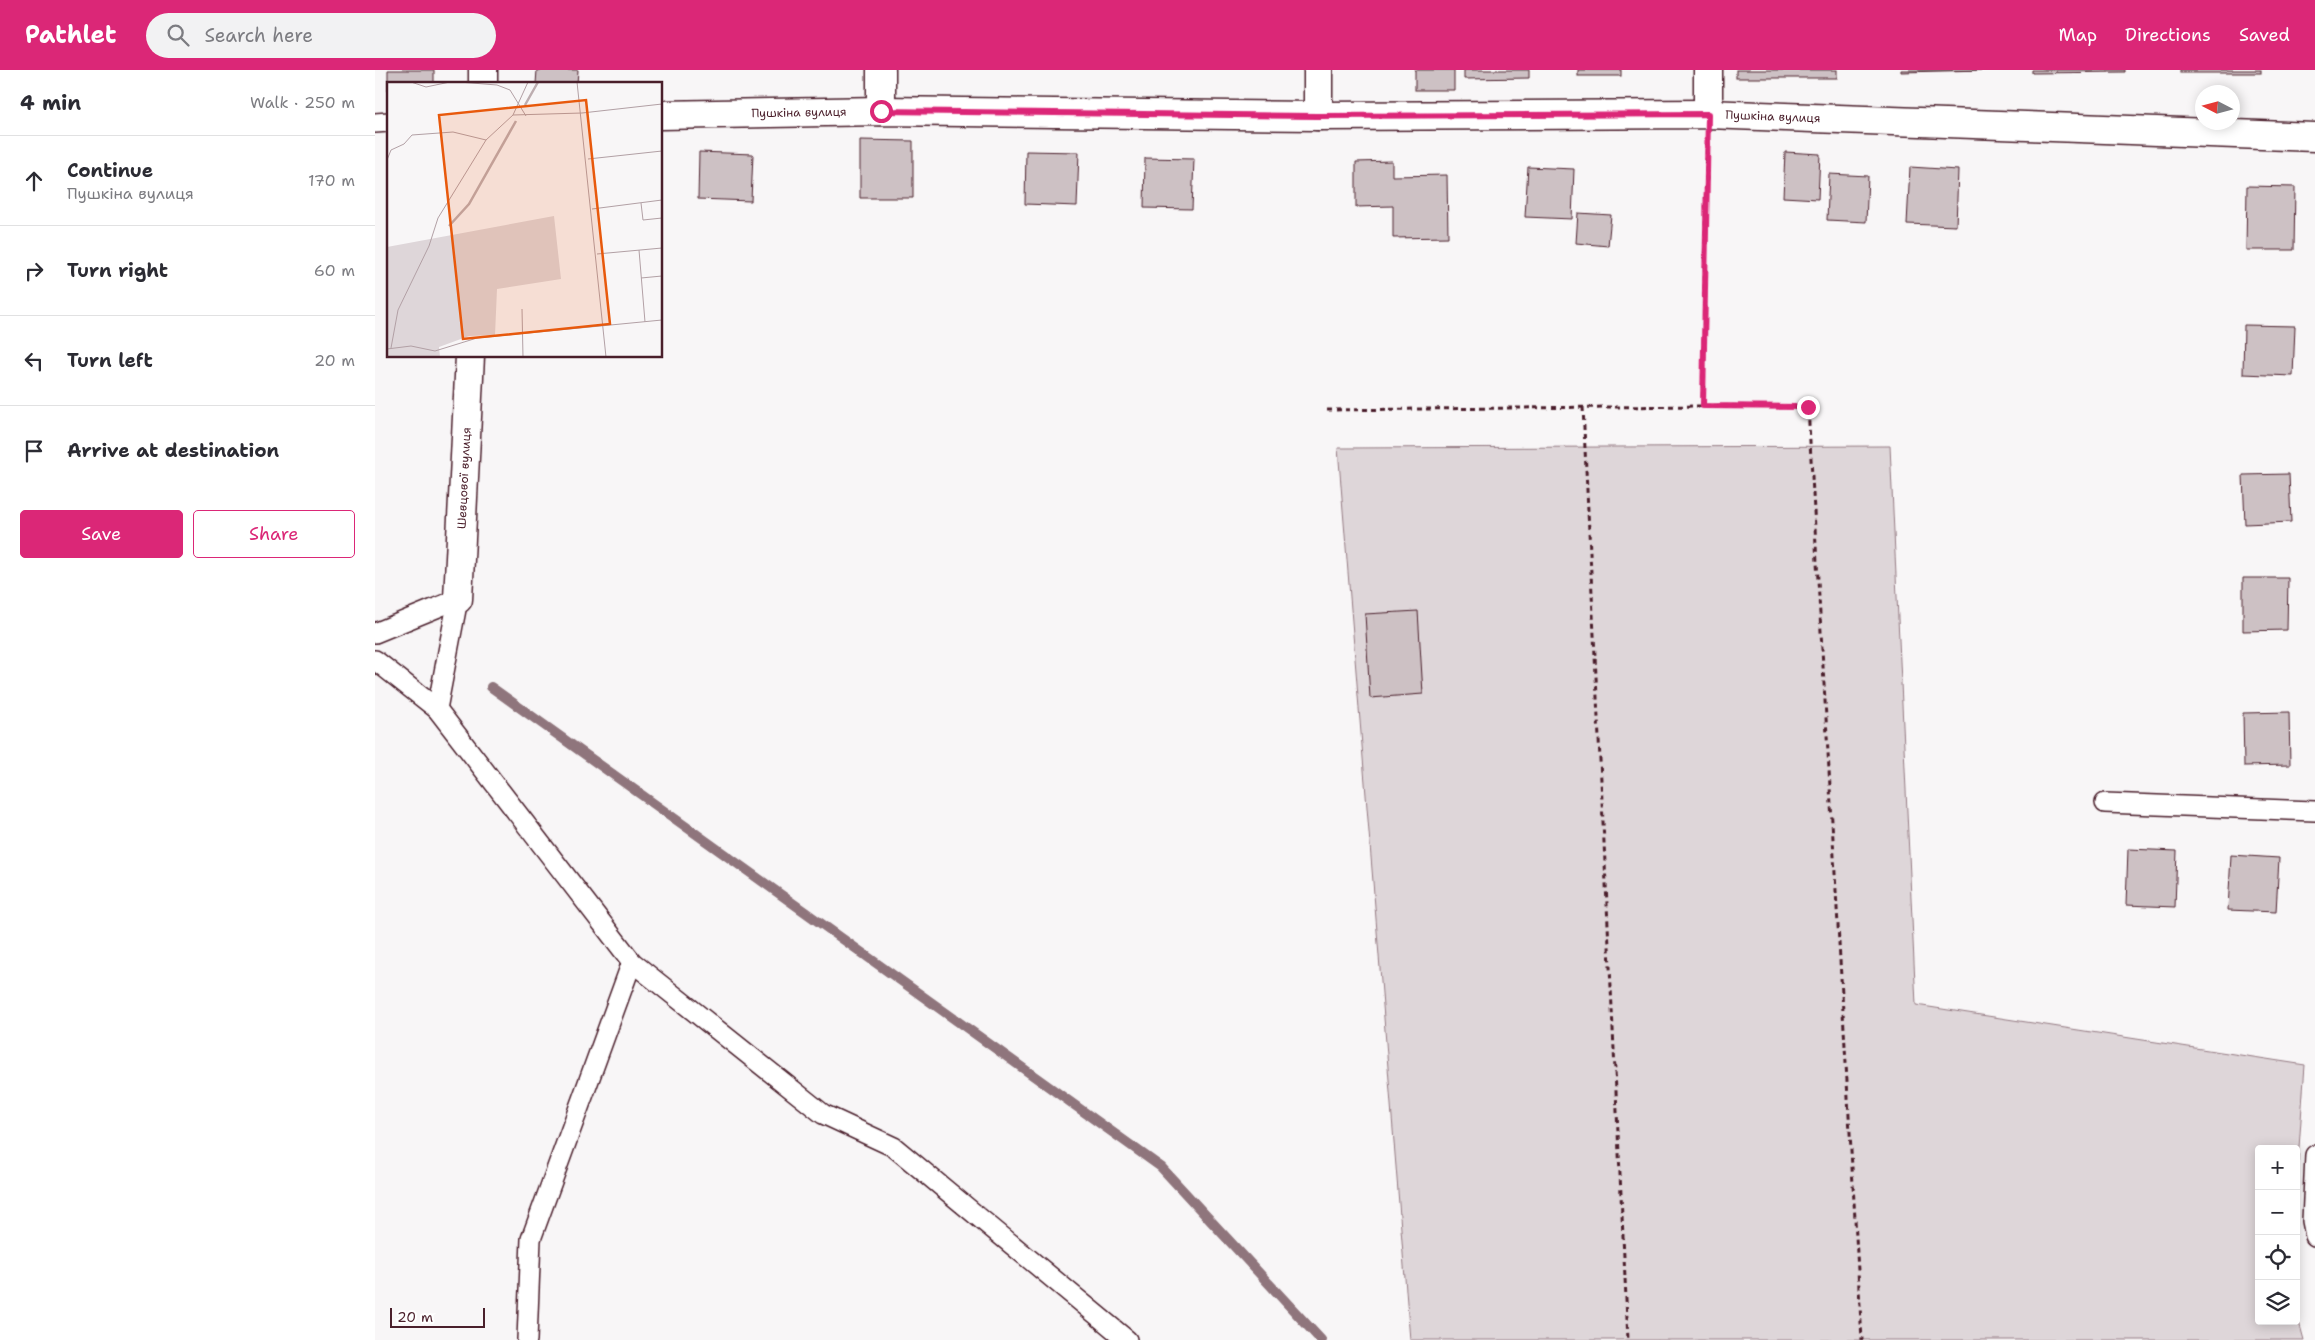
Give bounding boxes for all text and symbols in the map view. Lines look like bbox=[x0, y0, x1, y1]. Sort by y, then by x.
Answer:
search box bbox=[146, 13, 496, 58]
text: Pathlet bbox=[25, 19, 116, 51]
icon: search bbox=[164, 21, 192, 49]
text: Search here bbox=[204, 23, 313, 48]
text: Map bbox=[2059, 23, 2097, 47]
text: Directions bbox=[2125, 23, 2211, 47]
text: Saved bbox=[2239, 23, 2290, 47]
inset map bbox=[387, 82, 663, 358]
north arrow bbox=[2195, 85, 2240, 130]
text: 4 min bbox=[20, 89, 81, 117]
text: Walk · 250 m bbox=[250, 92, 355, 113]
route start bbox=[870, 100, 893, 123]
street label: Пушкіна вулиця bbox=[751, 104, 847, 121]
street label: Пушкіна вулиця bbox=[1725, 107, 1821, 126]
text: Continue bbox=[67, 158, 153, 183]
icon: ahead bbox=[20, 167, 48, 195]
text: 170 m bbox=[308, 170, 355, 191]
text: Пушкіна вулиця bbox=[67, 183, 194, 204]
icon: right bbox=[20, 257, 48, 285]
text: Turn right bbox=[67, 258, 168, 283]
text: 60 m bbox=[314, 260, 355, 281]
icon: left bbox=[20, 347, 48, 375]
text: Turn left bbox=[67, 348, 153, 373]
text: 20 m bbox=[314, 350, 355, 371]
route end bbox=[1797, 396, 1820, 419]
street label: Шевцової вулиця bbox=[453, 427, 474, 529]
icon: arrive bbox=[20, 437, 48, 465]
text: Arrive at destination bbox=[67, 438, 279, 463]
button: Save bbox=[20, 510, 183, 558]
button: Share bbox=[193, 510, 355, 558]
map controls bbox=[2255, 1145, 2300, 1325]
button: + bbox=[2255, 1145, 2300, 1190]
button: − bbox=[2255, 1190, 2300, 1235]
button: locate bbox=[2255, 1235, 2300, 1280]
button: layers bbox=[2255, 1280, 2300, 1325]
scale bar bbox=[390, 1305, 485, 1328]
text: 20 m bbox=[397, 1308, 433, 1326]

